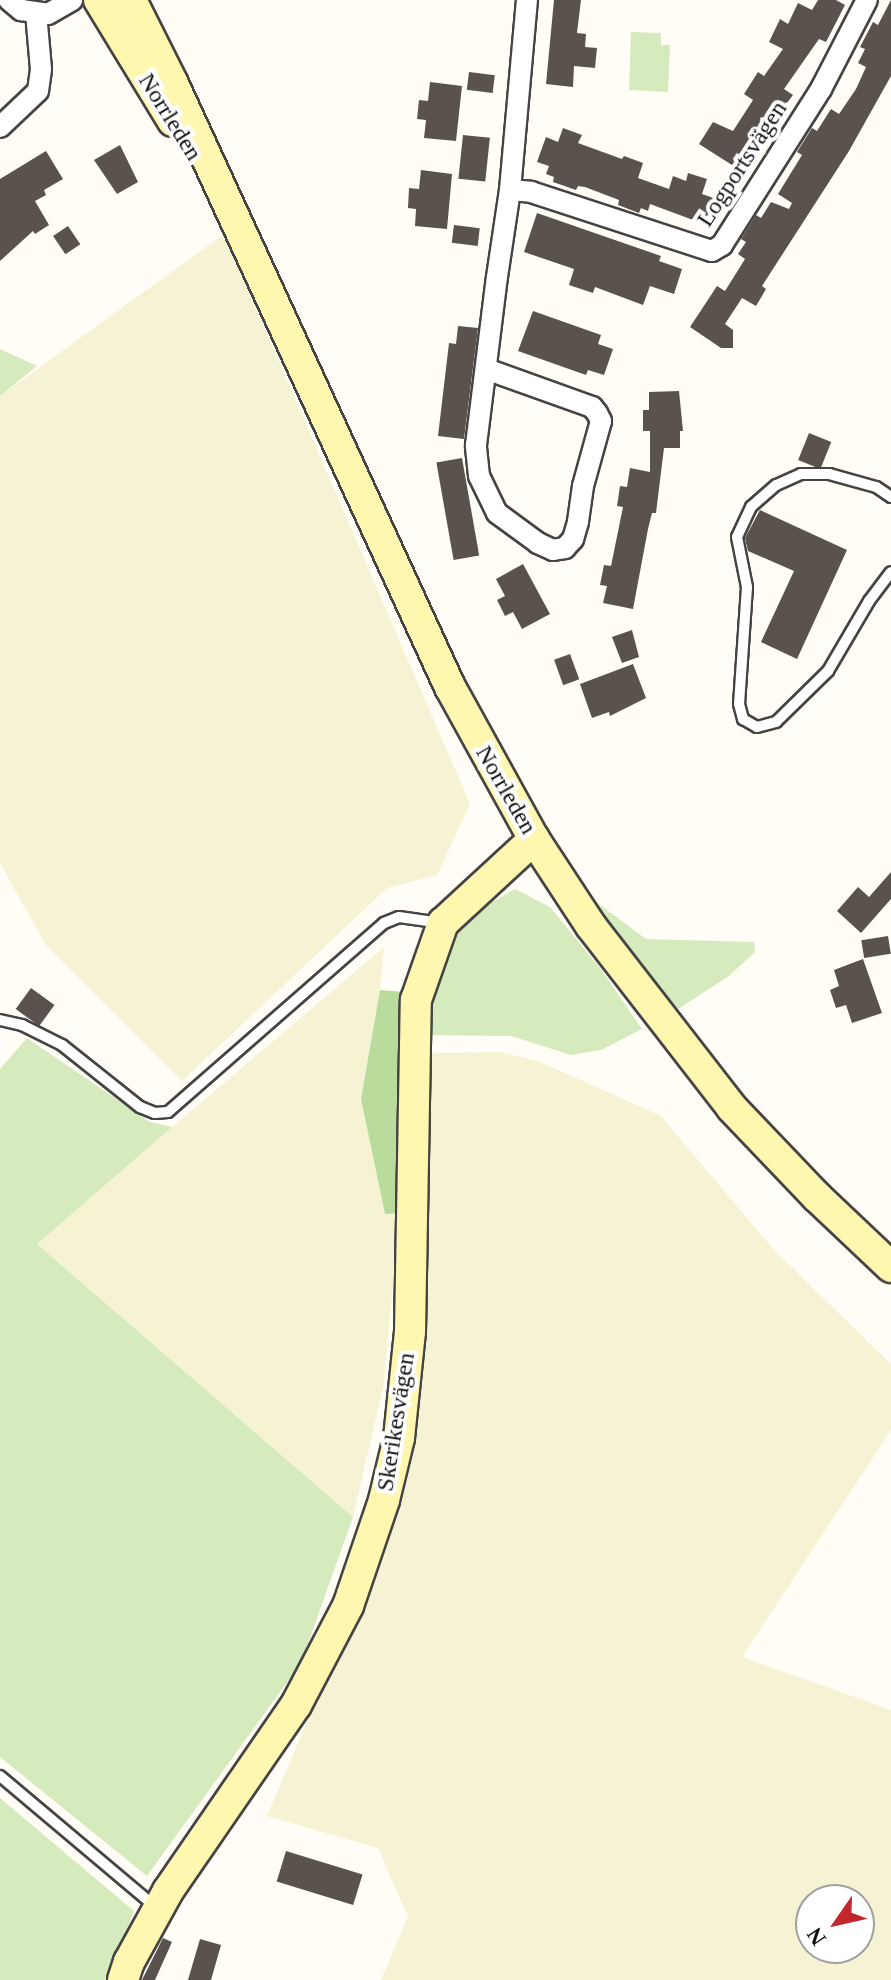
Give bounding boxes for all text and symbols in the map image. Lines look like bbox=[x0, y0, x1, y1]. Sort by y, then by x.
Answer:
street label: Norrleden bbox=[132, 68, 208, 166]
street label: Logportsvägen bbox=[691, 96, 793, 232]
street label: Norrleden bbox=[469, 741, 543, 839]
street label: Skerikesvägen bbox=[371, 1351, 421, 1493]
north arrow bbox=[795, 1884, 875, 1964]
text: N bbox=[802, 1923, 831, 1950]

